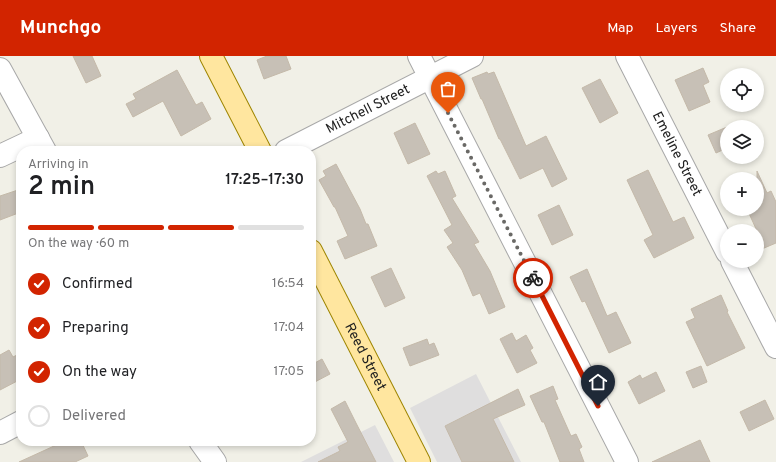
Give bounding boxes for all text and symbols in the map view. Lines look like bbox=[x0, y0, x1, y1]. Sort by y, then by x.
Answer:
text: Munchgo bbox=[20, 16, 101, 40]
text: Map bbox=[607, 20, 633, 37]
text: Layers bbox=[655, 20, 697, 37]
text: Share bbox=[719, 20, 756, 37]
map controls bbox=[720, 68, 764, 268]
button: locate bbox=[720, 68, 764, 112]
pin bbox=[431, 72, 465, 113]
icon: bag bbox=[437, 78, 459, 100]
street label: Mitchell Street bbox=[323, 81, 413, 138]
street label: Emeline Street bbox=[648, 109, 706, 199]
button: layers bbox=[720, 120, 764, 164]
text: Arriving in bbox=[28, 157, 89, 173]
text: 2 min bbox=[28, 171, 95, 204]
text: 17:25–17:30 bbox=[225, 171, 304, 190]
button: + bbox=[720, 172, 764, 216]
button: − bbox=[720, 224, 764, 268]
text: On the way · 60 m bbox=[28, 236, 129, 252]
courier bbox=[513, 258, 553, 298]
icon: bike bbox=[522, 267, 544, 289]
icon: check bbox=[28, 273, 50, 295]
text: Confirmed bbox=[62, 275, 133, 294]
text: 16:54 bbox=[272, 276, 304, 292]
icon: check bbox=[28, 317, 50, 339]
text: Preparing bbox=[62, 319, 129, 338]
text: 17:04 bbox=[274, 320, 304, 336]
street label: Reed Street bbox=[341, 320, 390, 394]
icon: check bbox=[28, 361, 50, 383]
text: On the way bbox=[62, 363, 137, 382]
text: 17:05 bbox=[274, 364, 304, 380]
pin bbox=[581, 365, 615, 406]
icon: home bbox=[587, 371, 609, 393]
text: Delivered bbox=[62, 407, 126, 426]

